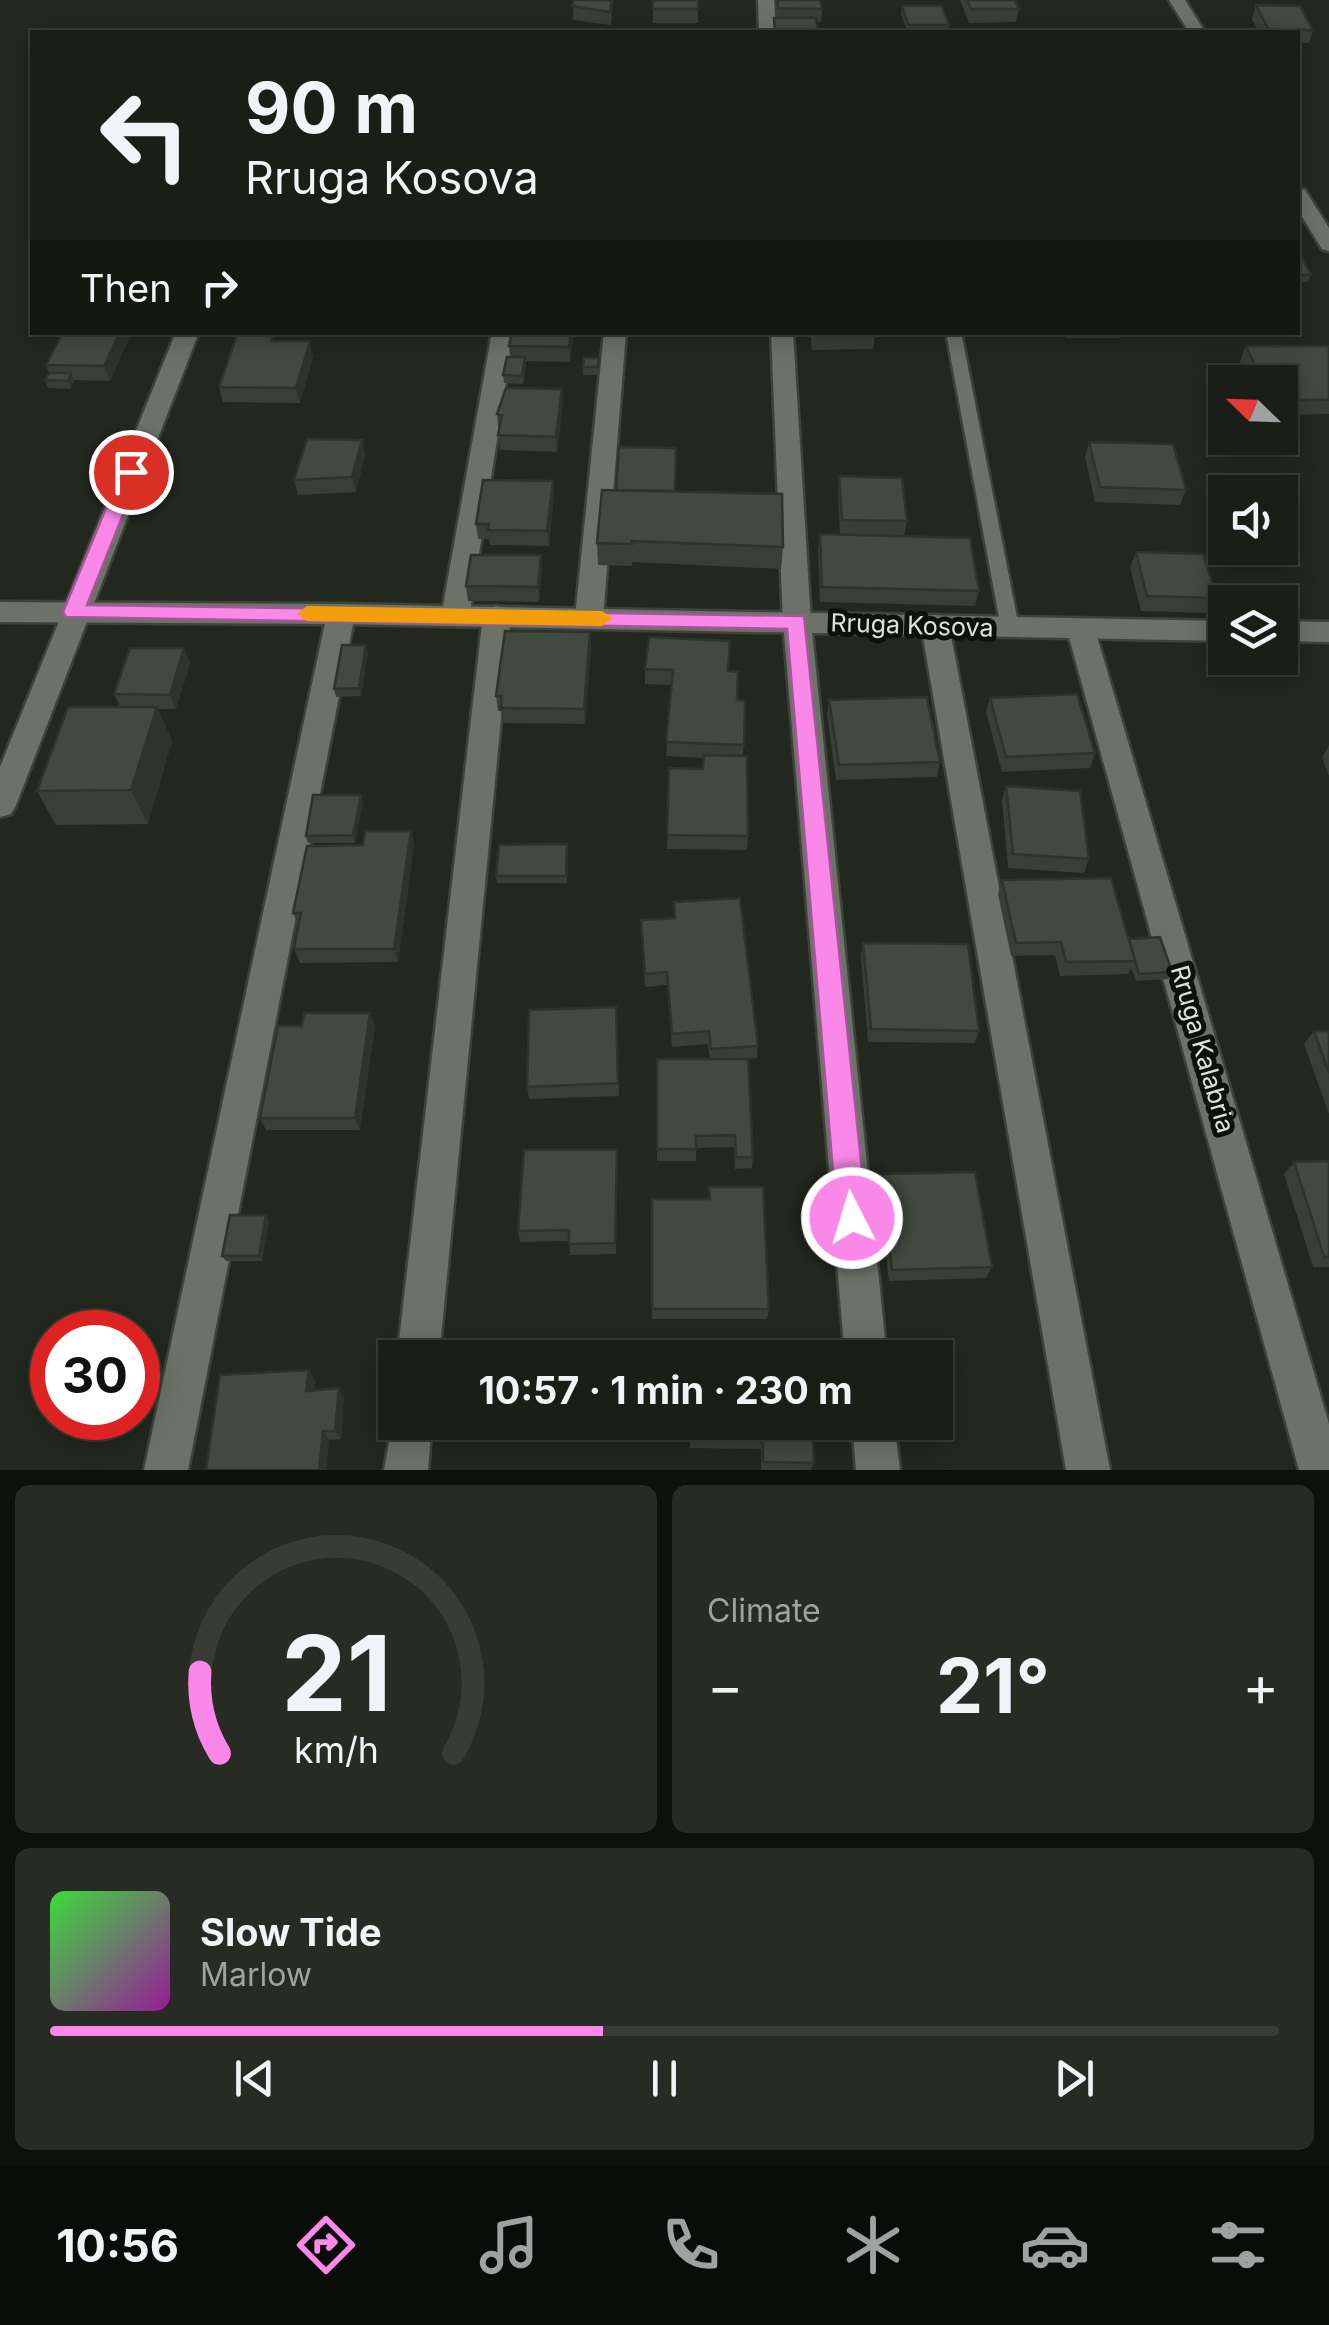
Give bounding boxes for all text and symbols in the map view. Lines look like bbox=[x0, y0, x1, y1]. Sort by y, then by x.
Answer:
text: 90 m bbox=[245, 65, 418, 150]
icon: left bbox=[80, 70, 210, 200]
text: Rruga Kosova bbox=[245, 150, 539, 205]
icon: right bbox=[192, 260, 247, 315]
text: Then bbox=[80, 265, 172, 311]
north arrow bbox=[1208, 365, 1298, 455]
map controls bbox=[1208, 365, 1298, 675]
pin bbox=[89, 430, 174, 515]
icon: arrive bbox=[104, 445, 159, 500]
button: sound bbox=[1208, 475, 1298, 565]
button: layers bbox=[1208, 585, 1298, 675]
street label: Rruga Kosova bbox=[830, 607, 994, 643]
street label: Rruga Kalabria bbox=[1165, 962, 1241, 1136]
position arrow bbox=[800, 1166, 904, 1270]
speed limit sign: 30 bbox=[30, 1310, 160, 1440]
text: 10:57 · 1 min · 230 m bbox=[478, 1367, 853, 1413]
text: Climate bbox=[707, 1591, 821, 1630]
text: 21 bbox=[281, 1610, 391, 1736]
text: 21° bbox=[936, 1640, 1050, 1731]
text: − bbox=[707, 1653, 743, 1719]
text: + bbox=[1243, 1653, 1279, 1719]
text: km/h bbox=[294, 1728, 378, 1772]
text: Slow Tide bbox=[200, 1909, 382, 1955]
text: Marlow bbox=[200, 1955, 312, 1994]
icon: previous bbox=[227, 2051, 282, 2106]
icon: pause bbox=[637, 2051, 692, 2106]
icon: next bbox=[1047, 2051, 1102, 2106]
icon: directions bbox=[291, 2210, 361, 2280]
icon: music bbox=[474, 2210, 544, 2280]
icon: phone bbox=[656, 2210, 726, 2280]
icon: climate bbox=[838, 2210, 908, 2280]
icon: car bbox=[1020, 2210, 1090, 2280]
icon: filters bbox=[1203, 2210, 1273, 2280]
text: 10:56 bbox=[56, 2218, 179, 2273]

